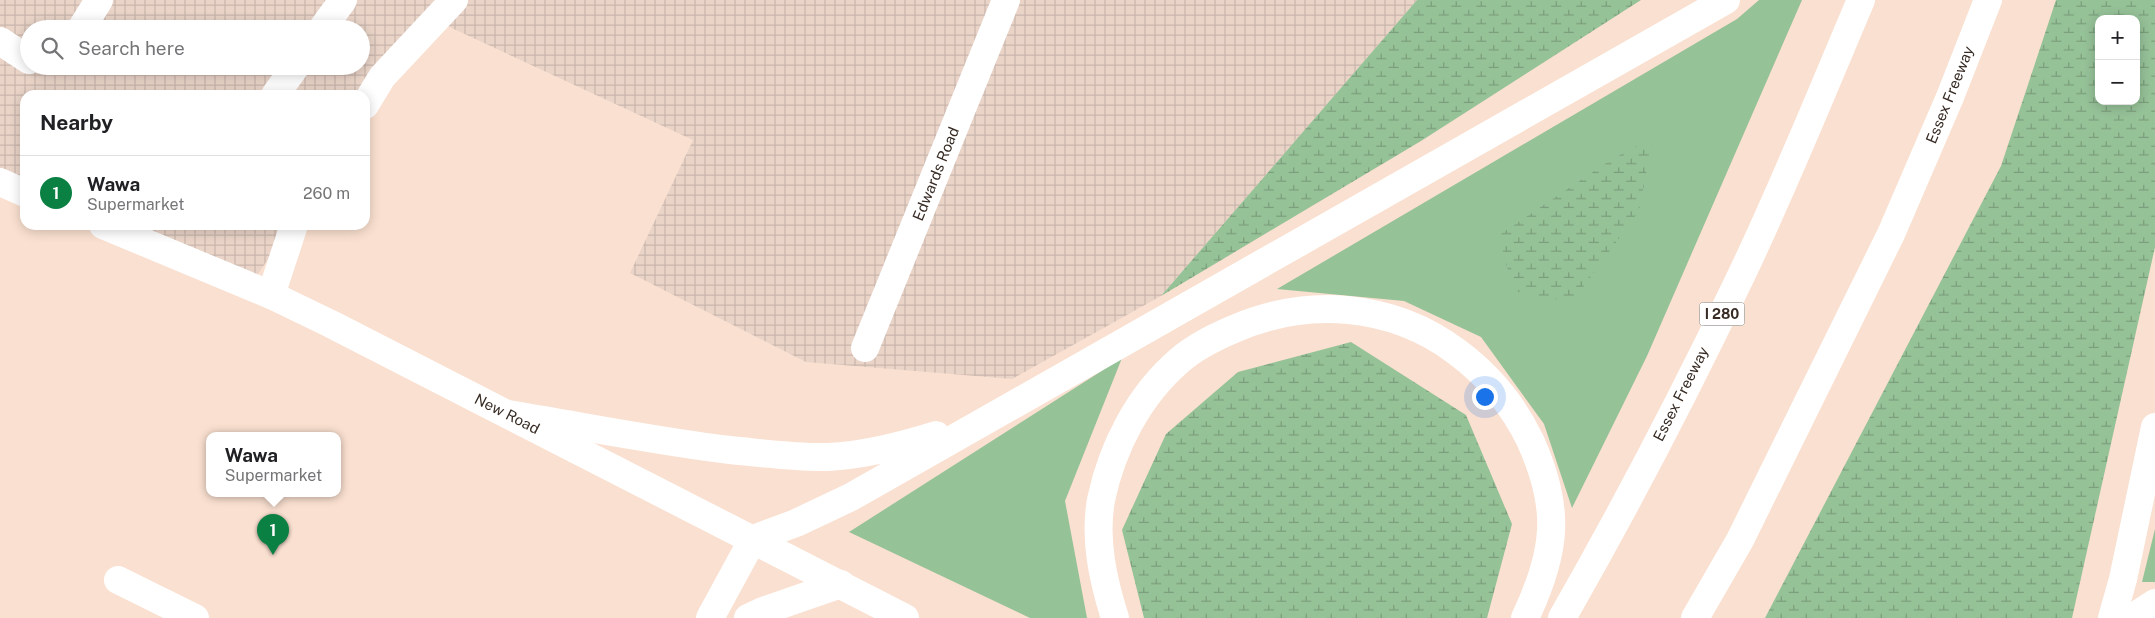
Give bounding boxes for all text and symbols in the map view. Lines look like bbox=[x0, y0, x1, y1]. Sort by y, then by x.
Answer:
map controls bbox=[2095, 15, 2140, 105]
button: + bbox=[2095, 15, 2140, 60]
search box bbox=[20, 20, 370, 75]
icon: search bbox=[38, 34, 66, 62]
text: Search here bbox=[78, 37, 185, 59]
street label: Essex Freeway bbox=[1922, 44, 1977, 146]
button: − bbox=[2095, 60, 2140, 105]
text: Nearby bbox=[40, 110, 113, 135]
street label: Edwards Road bbox=[909, 125, 962, 223]
text: Wawa bbox=[87, 173, 140, 195]
text: 1 bbox=[53, 184, 59, 203]
text: 260 m bbox=[303, 184, 350, 203]
text: Supermarket bbox=[87, 195, 184, 214]
road number: I 280 bbox=[1700, 302, 1744, 326]
street label: Essex Freeway bbox=[1649, 344, 1712, 444]
your location bbox=[1472, 384, 1498, 410]
street label: New Road bbox=[472, 390, 542, 437]
popup bbox=[206, 432, 341, 497]
text: Wawa bbox=[225, 444, 278, 466]
text: Supermarket bbox=[225, 466, 322, 485]
pin: 1 bbox=[257, 514, 289, 555]

